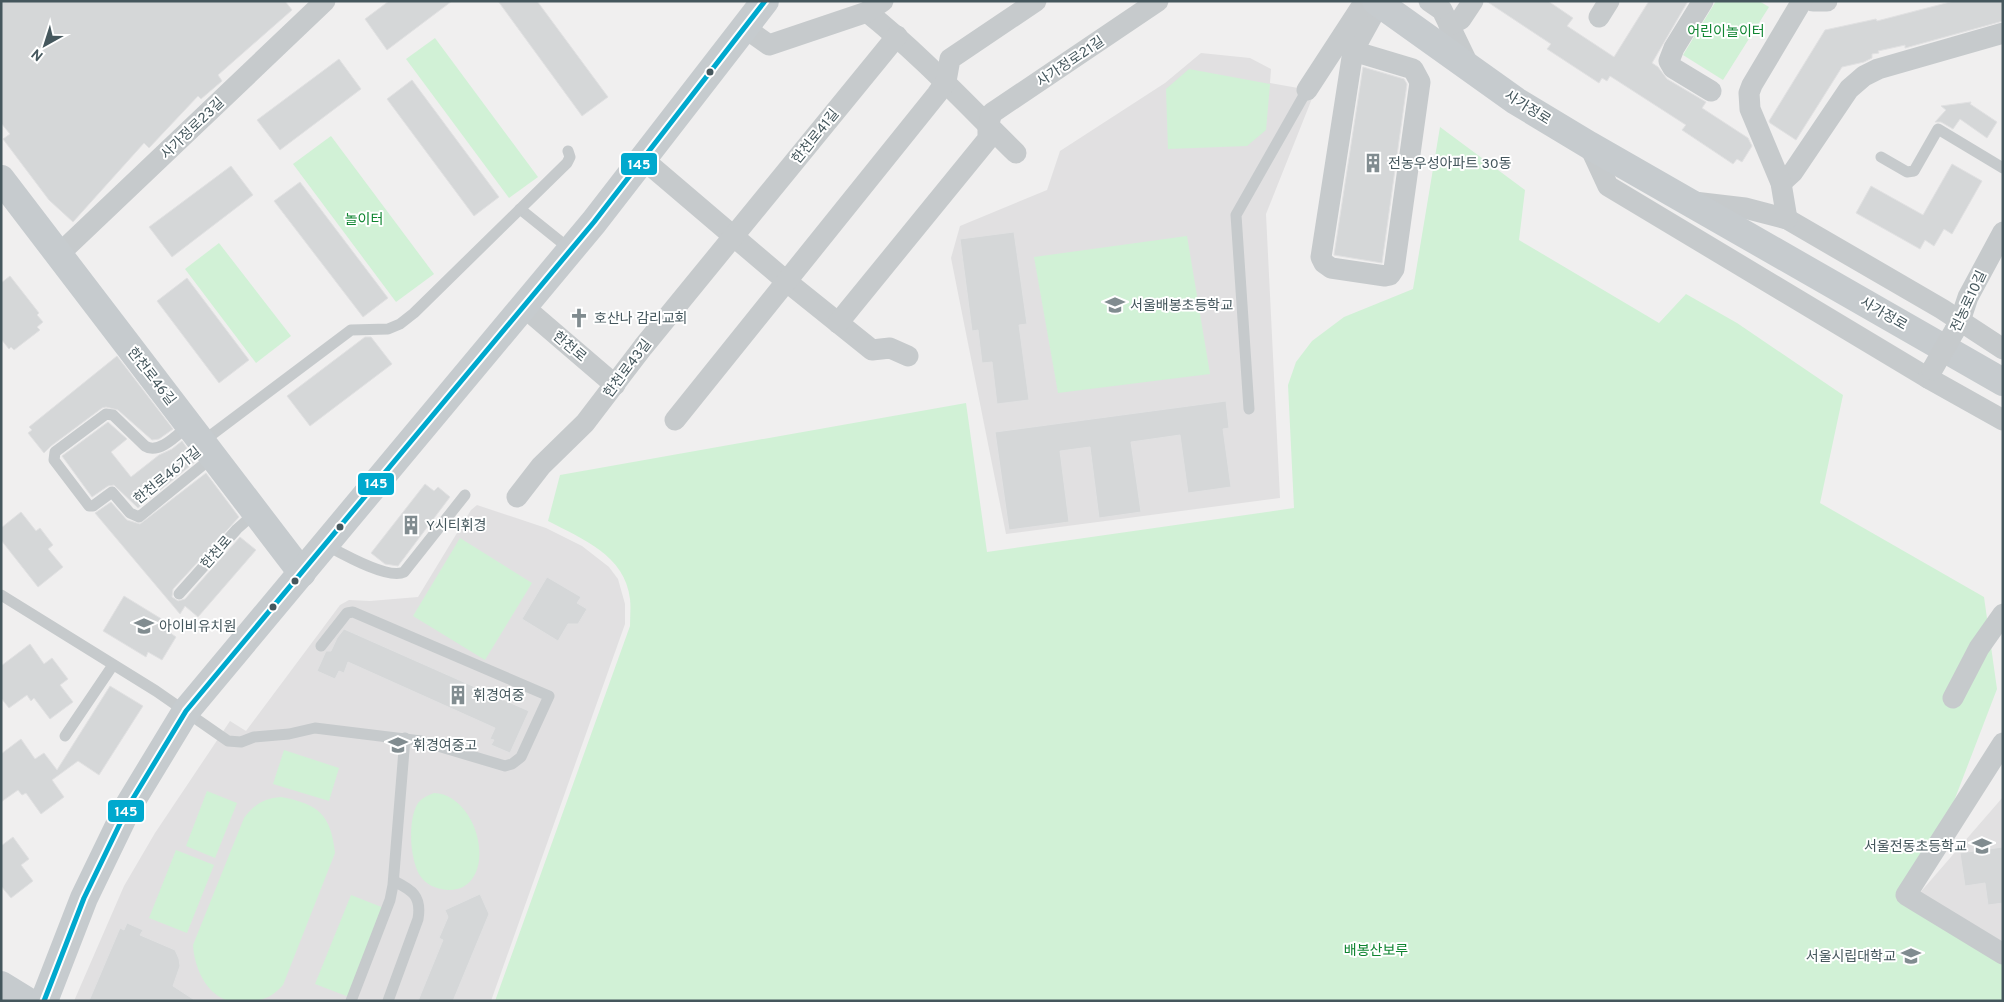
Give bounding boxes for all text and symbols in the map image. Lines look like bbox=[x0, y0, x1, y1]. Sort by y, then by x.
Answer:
north arrow bbox=[20, 20, 70, 70]
park label: 어린이놀이터 bbox=[1687, 24, 1765, 41]
street label: 사가정로21길 bbox=[1034, 33, 1108, 91]
text: N bbox=[29, 44, 47, 64]
unlabelled marker bbox=[705, 67, 715, 77]
street label: 사가정로 bbox=[1501, 87, 1554, 129]
street label: 사가정로23길 bbox=[158, 95, 228, 163]
street label: 한천로41길 bbox=[788, 106, 843, 168]
line badge: 145 bbox=[620, 152, 658, 176]
building icon: 전농우성아파트 30동 bbox=[1362, 152, 1384, 174]
place label: 전농우성아파트 30동 bbox=[1388, 156, 1512, 173]
text: 145 bbox=[627, 157, 651, 174]
park label: 놀이터 bbox=[345, 212, 383, 229]
street label: 전농로10길 bbox=[1948, 268, 1991, 335]
school or university icon: 서울배봉초등학교 bbox=[1104, 294, 1126, 316]
street label: 사가정로 bbox=[1857, 294, 1910, 335]
place label: 서울배봉초등학교 bbox=[1130, 297, 1233, 315]
church icon: 호산나 감리교회 bbox=[568, 307, 590, 329]
place label: 호산나 감리교회 bbox=[594, 311, 687, 328]
street label: 한천로 bbox=[549, 327, 590, 366]
street label: 한천로43길 bbox=[600, 336, 656, 401]
street label: 한천로46길 bbox=[123, 344, 179, 409]
street label: 한천로46가길 bbox=[130, 443, 205, 508]
line badge: 145 bbox=[357, 472, 395, 496]
text: 145 bbox=[364, 476, 388, 493]
building icon: Y시티휘경 bbox=[400, 514, 422, 536]
place label: Y시티휘경 bbox=[426, 518, 487, 535]
unlabelled marker bbox=[335, 522, 345, 532]
street label: 한천로 bbox=[197, 532, 236, 573]
unlabelled marker bbox=[290, 576, 300, 586]
unlabelled marker bbox=[268, 602, 278, 612]
school or university icon: 아이비유치원 bbox=[133, 615, 155, 637]
place label: 아이비유치원 bbox=[159, 619, 236, 636]
building icon: 휘경여중 bbox=[447, 684, 469, 706]
place label: 휘경여중 bbox=[473, 688, 525, 705]
school or university icon: 휘경여중고 bbox=[387, 734, 409, 756]
place label: 휘경여중고 bbox=[413, 738, 478, 755]
line badge: 145 bbox=[107, 799, 145, 823]
text: 145 bbox=[114, 804, 138, 821]
school or university icon: 서울전동초등학교 bbox=[1971, 835, 1993, 857]
place label: 서울전동초등학교 bbox=[1864, 838, 1967, 856]
park label: 배봉산보루 bbox=[1344, 943, 1408, 960]
school or university icon: 서울시립대학교 bbox=[1900, 945, 1922, 967]
place label: 서울시립대학교 bbox=[1806, 948, 1896, 966]

